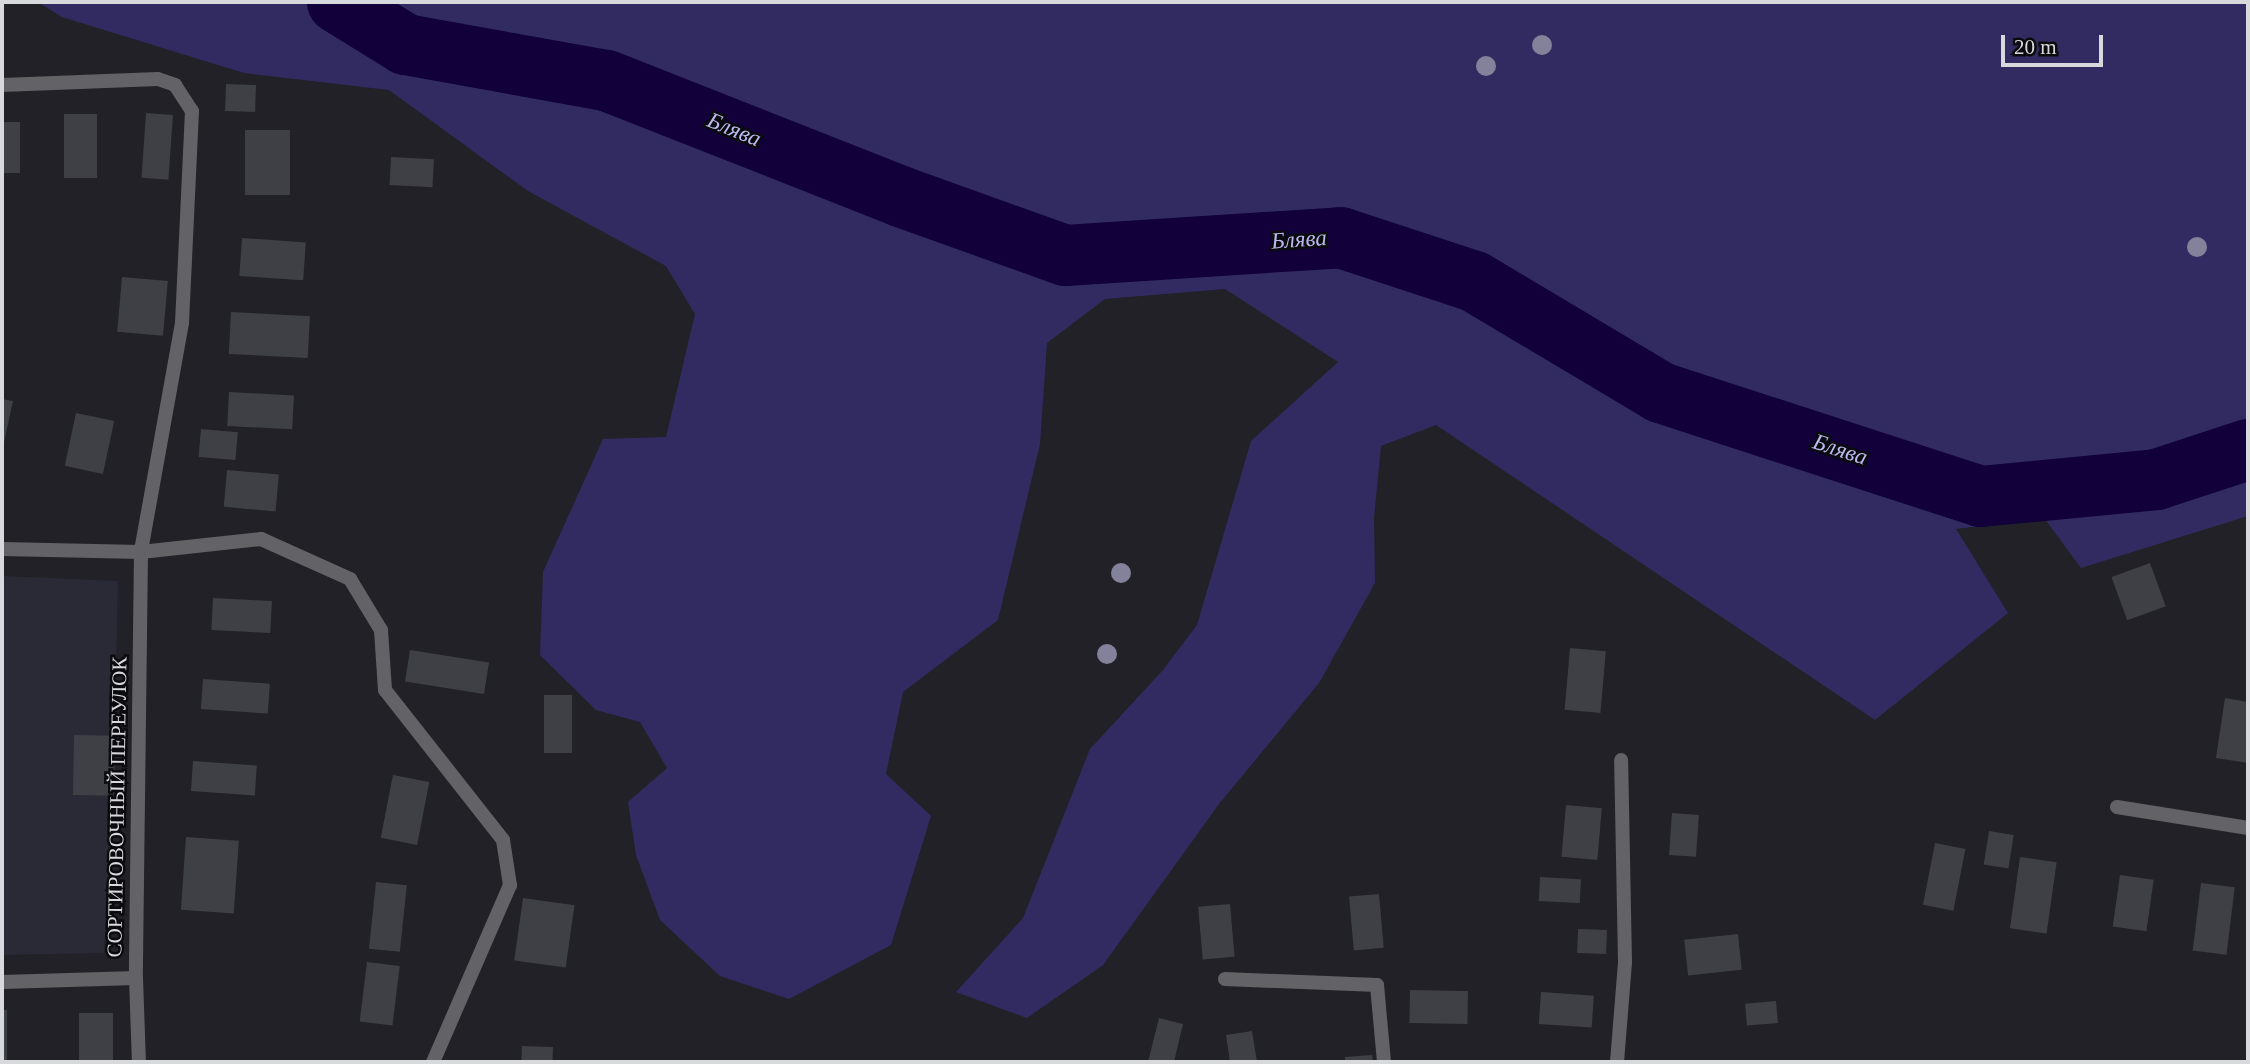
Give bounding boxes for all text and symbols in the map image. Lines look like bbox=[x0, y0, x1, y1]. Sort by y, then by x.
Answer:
scale bar bbox=[2005, 21, 2106, 65]
text: 20 m bbox=[2014, 35, 2057, 59]
water label: Блява bbox=[703, 107, 765, 153]
water label: Блява bbox=[1270, 224, 1328, 256]
water label: Блява bbox=[1809, 428, 1871, 472]
street label: СОРТИРОВОЧНЫЙ ПЕРЕУЛОК bbox=[102, 656, 132, 958]

